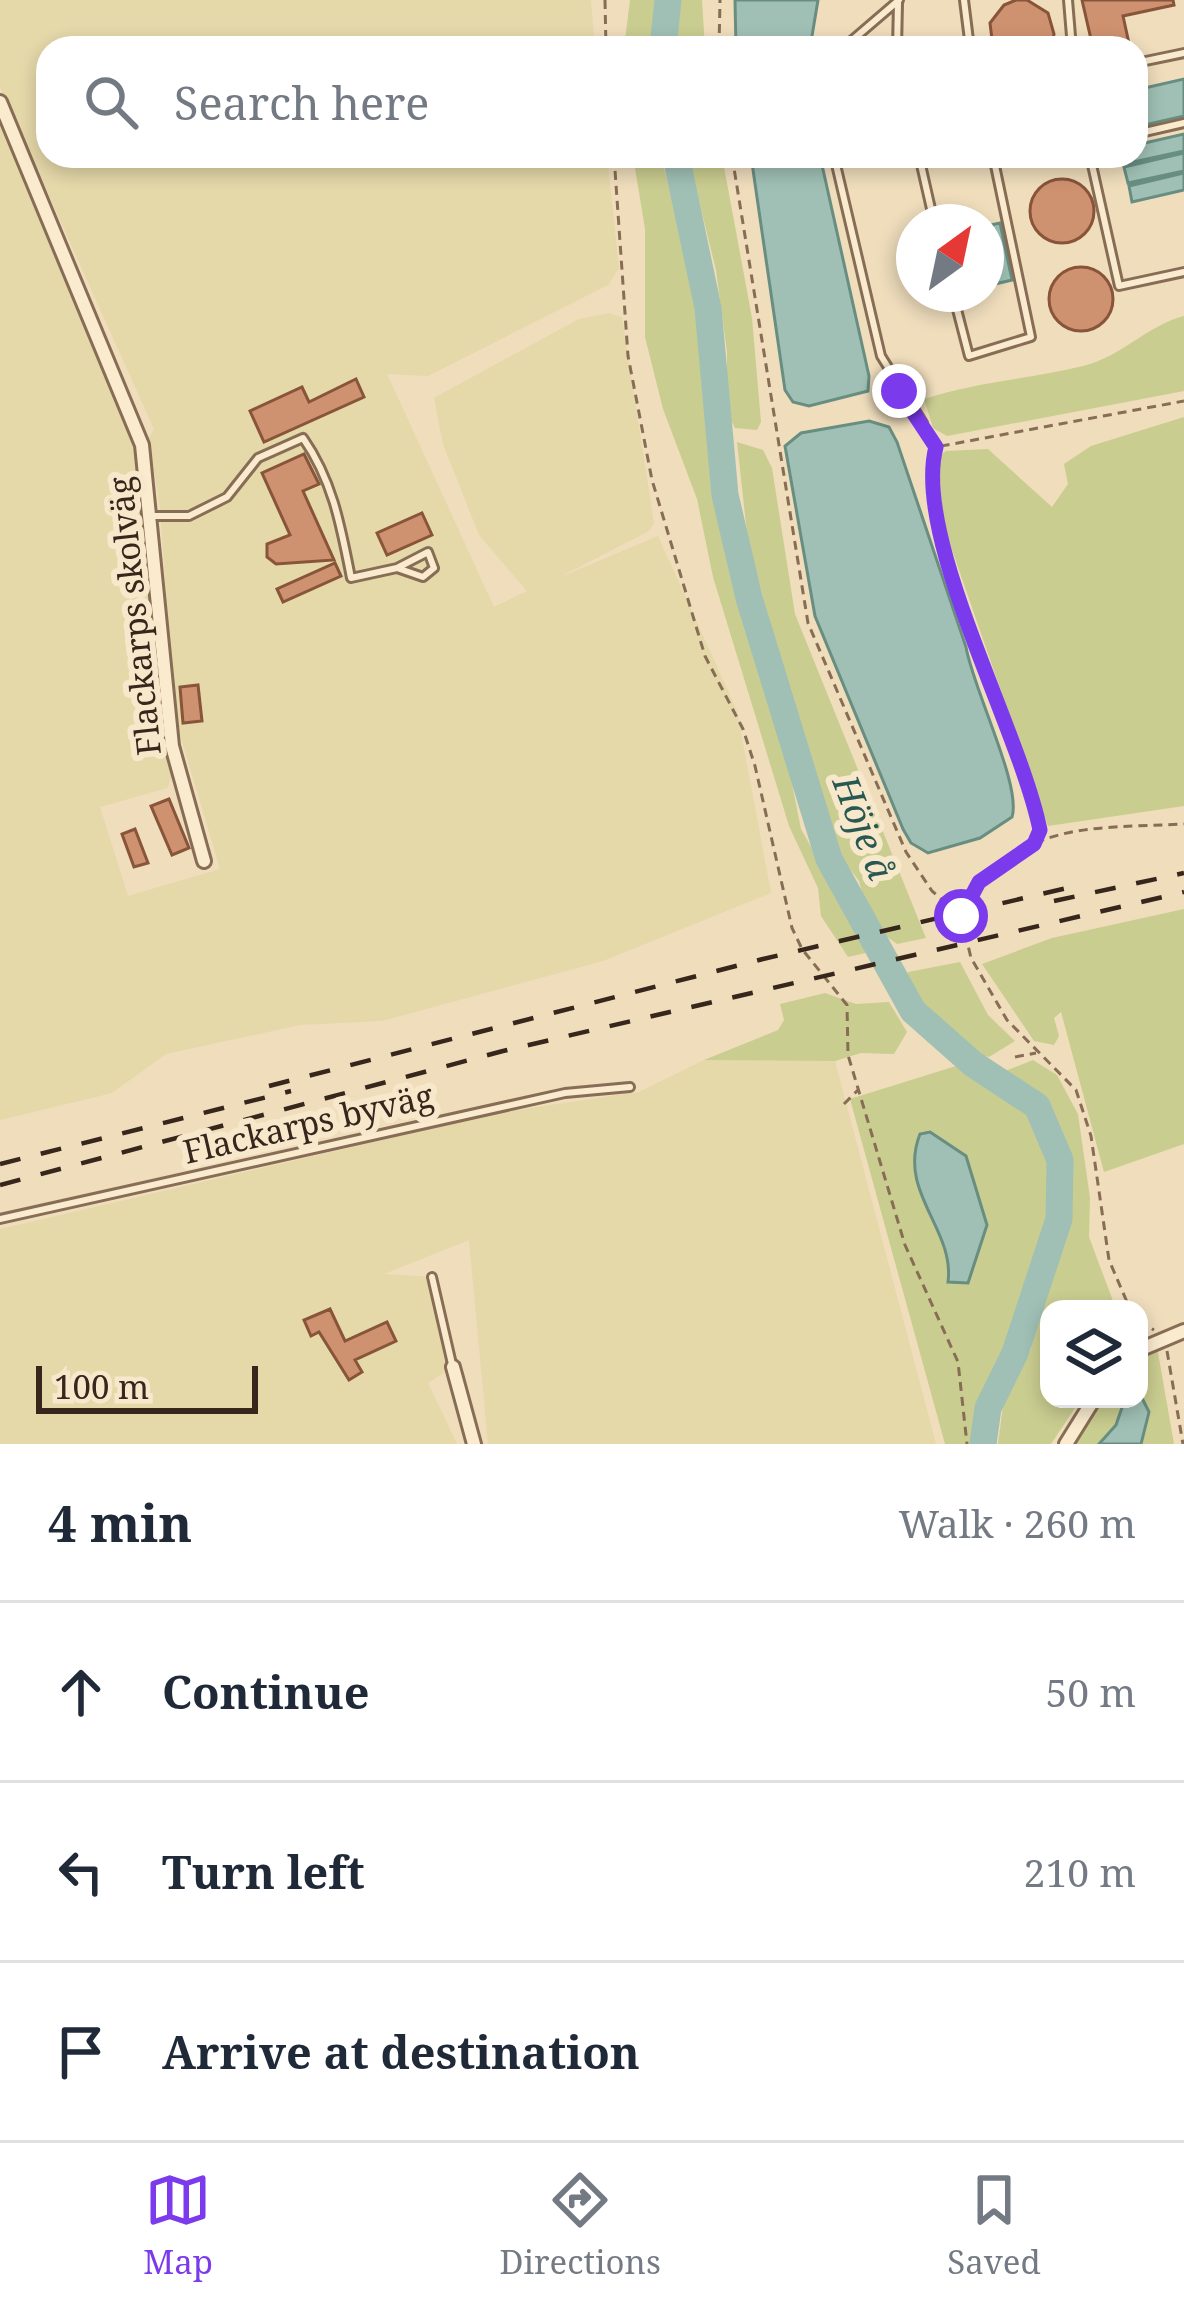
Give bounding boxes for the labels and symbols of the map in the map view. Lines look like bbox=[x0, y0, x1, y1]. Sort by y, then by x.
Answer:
north arrow bbox=[896, 204, 1004, 312]
route end bbox=[872, 364, 926, 418]
street label: Flackarps skolväg bbox=[97, 474, 171, 758]
water label: Höje å bbox=[821, 767, 906, 886]
route start bbox=[934, 889, 988, 943]
street label: Flackarps byväg bbox=[179, 1072, 438, 1174]
scale bar bbox=[36, 1360, 258, 1413]

